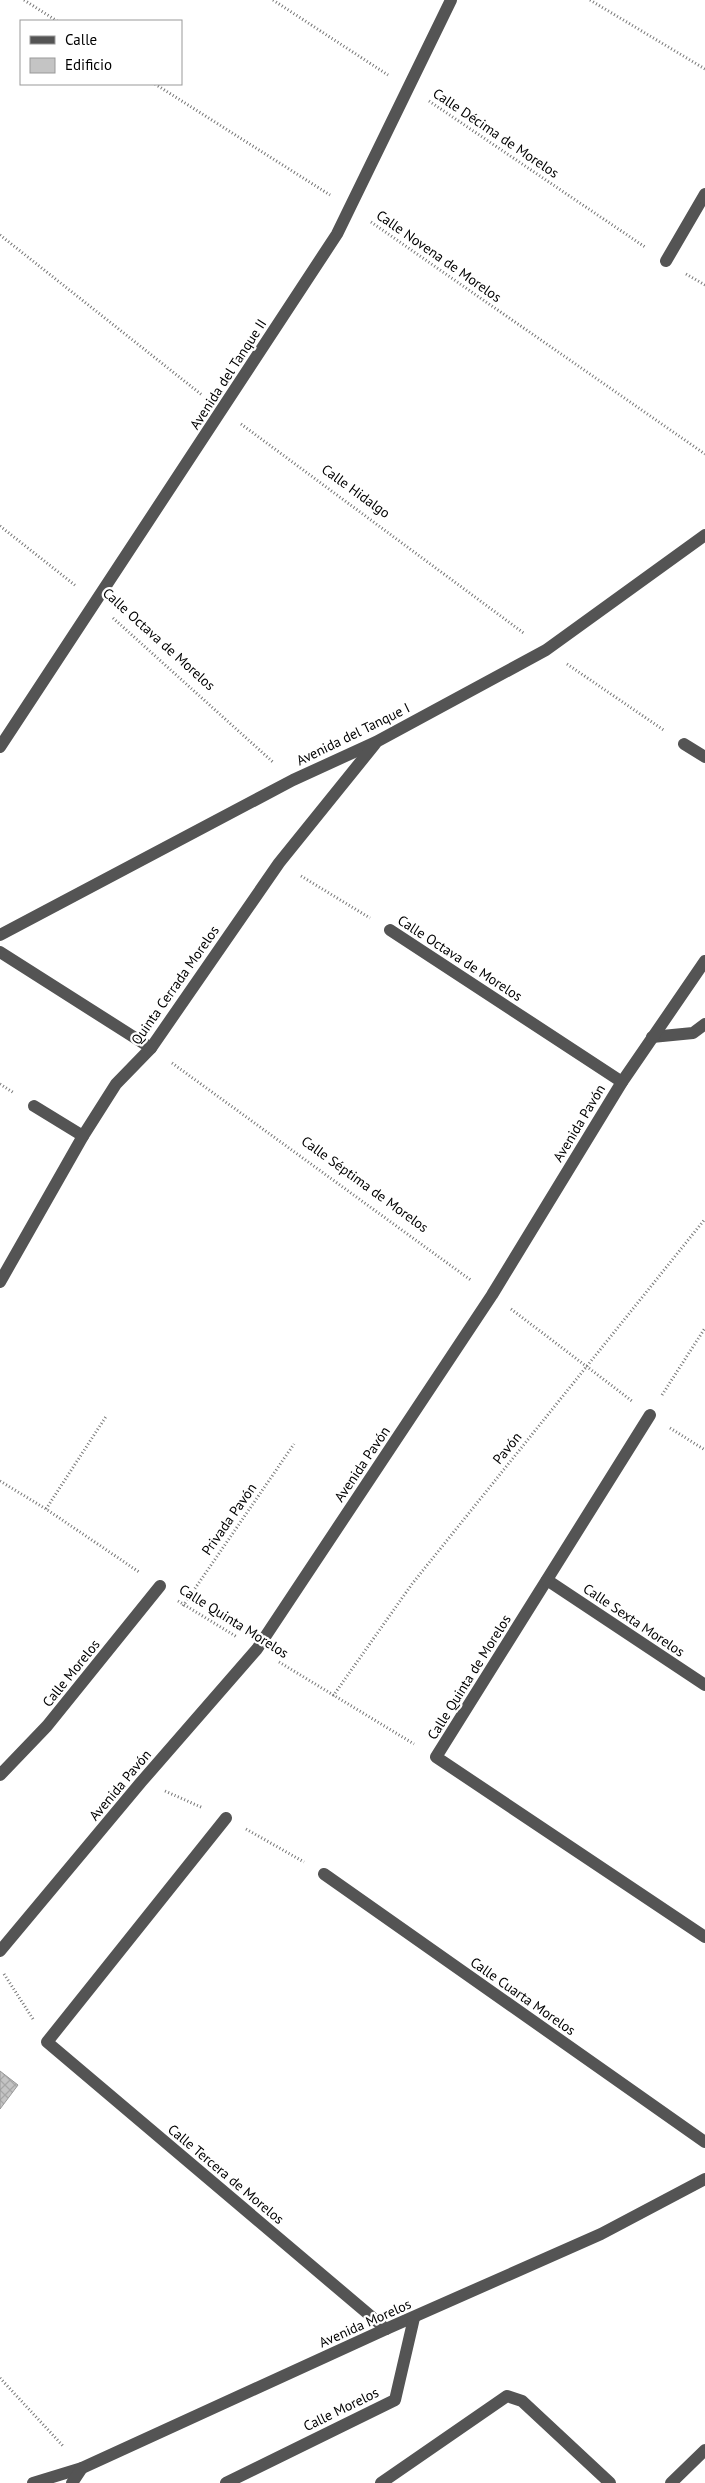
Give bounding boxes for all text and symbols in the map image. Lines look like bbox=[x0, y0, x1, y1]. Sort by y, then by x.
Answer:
legend bbox=[20, 20, 182, 85]
text: Calle bbox=[65, 30, 97, 49]
text: Edificio bbox=[65, 55, 112, 74]
street label: Calle Décima de Morelos bbox=[430, 84, 563, 182]
street label: Calle Novena de Morelos bbox=[373, 206, 505, 306]
street label: Avenida del Tanque II bbox=[186, 315, 270, 433]
street label: Calle Hidalgo bbox=[318, 460, 394, 522]
street label: Calle Octava de Morelos bbox=[99, 584, 219, 694]
street label: Avenida del Tanque I bbox=[293, 699, 413, 769]
street label: Calle Octava de Morelos bbox=[394, 911, 526, 1005]
street label: Quinta Cerrada Morelos bbox=[127, 922, 223, 1048]
street label: Avenida Pavón bbox=[549, 1081, 609, 1165]
street label: Calle Séptima de Morelos bbox=[298, 1132, 432, 1236]
street label: Avenida Pavón bbox=[330, 1423, 394, 1505]
street label: Pavón bbox=[489, 1428, 525, 1468]
street label: Privada Pavón bbox=[198, 1480, 260, 1558]
street label: Calle Sexta Morelos bbox=[580, 1579, 688, 1661]
street label: Calle Quinta Morelos bbox=[176, 1580, 292, 1662]
street label: Calle Quinta de Morelos bbox=[423, 1611, 515, 1743]
street label: Calle Morelos bbox=[38, 1636, 104, 1710]
street label: Avenida Pavón bbox=[85, 1746, 155, 1824]
street label: Calle Cuarta Morelos bbox=[467, 1953, 579, 2039]
street label: Calle Tercera de Morelos bbox=[164, 2120, 288, 2228]
street label: Avenida Morelos bbox=[316, 2295, 414, 2351]
street label: Calle Morelos bbox=[300, 2383, 382, 2435]

